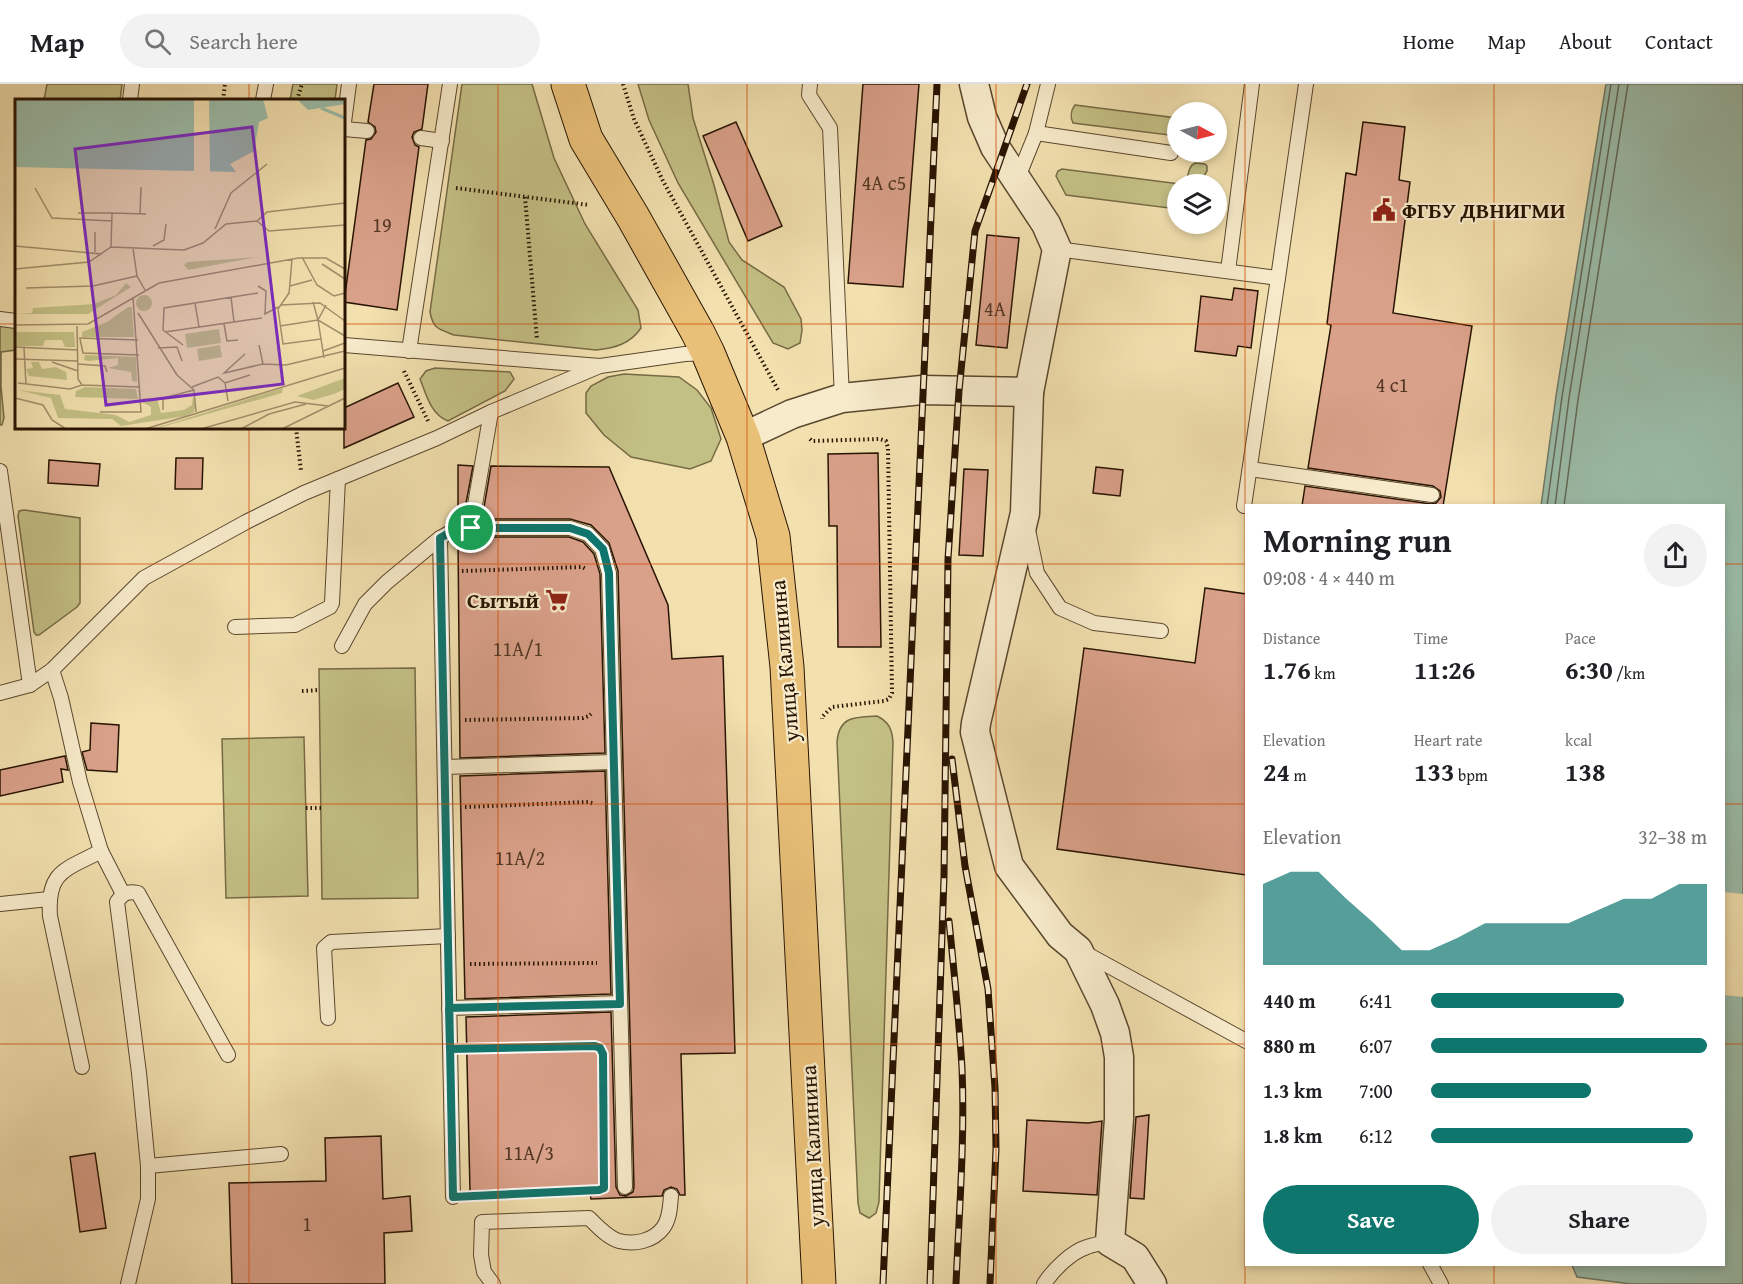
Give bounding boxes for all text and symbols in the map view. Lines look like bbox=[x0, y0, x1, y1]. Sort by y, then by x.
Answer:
search box bbox=[120, 14, 540, 68]
text: Map bbox=[30, 21, 84, 62]
icon: search bbox=[141, 25, 174, 58]
text: Search here bbox=[189, 25, 298, 57]
text: Home bbox=[1403, 26, 1454, 57]
text: Map bbox=[1487, 26, 1526, 57]
text: About bbox=[1559, 26, 1612, 57]
text: Contact bbox=[1645, 26, 1713, 57]
inset map bbox=[15, 99, 345, 429]
north arrow bbox=[1167, 102, 1227, 162]
map controls bbox=[1167, 102, 1227, 234]
house number: 4А с5 bbox=[862, 168, 906, 197]
button: layers bbox=[1167, 174, 1227, 234]
place label: ФГБУ ДВНИГМИ bbox=[1402, 194, 1565, 226]
public building icon: ФГБУ ДВНИГМИ bbox=[1371, 197, 1397, 223]
house number: 19 bbox=[372, 210, 392, 239]
house number: 4А bbox=[984, 294, 1006, 323]
house number: 4 с1 bbox=[1376, 370, 1408, 399]
pin bbox=[445, 502, 496, 553]
icon: arrive bbox=[454, 511, 487, 544]
text: Morning run bbox=[1263, 516, 1452, 564]
button: share bbox=[1644, 524, 1707, 587]
text: 09:08 · 4 × 440 m bbox=[1263, 563, 1395, 592]
street label: улица Калинина bbox=[761, 578, 807, 744]
place label: Сытый bbox=[467, 584, 539, 616]
supermarket icon: Сытый bbox=[544, 587, 570, 613]
text: Distance bbox=[1263, 626, 1320, 650]
text: Time bbox=[1414, 626, 1448, 650]
text: Pace bbox=[1565, 626, 1596, 650]
house number: 11А/1 bbox=[493, 634, 543, 663]
text: 1.76 bbox=[1263, 650, 1311, 689]
text: 11:26 bbox=[1414, 650, 1475, 689]
text: 6:30 bbox=[1565, 650, 1613, 689]
text: km bbox=[1311, 661, 1335, 685]
text: /km bbox=[1613, 661, 1645, 685]
text: Elevation bbox=[1263, 728, 1326, 752]
text: Heart rate bbox=[1414, 728, 1483, 752]
text: kcal bbox=[1565, 728, 1592, 752]
text: 24 bbox=[1263, 752, 1290, 791]
text: 133 bbox=[1414, 752, 1454, 791]
text: 138 bbox=[1565, 752, 1605, 791]
text: m bbox=[1290, 763, 1307, 787]
text: bpm bbox=[1454, 763, 1488, 787]
text: Elevation bbox=[1263, 822, 1341, 851]
text: 32–38 m bbox=[1638, 822, 1707, 851]
house number: 11А/2 bbox=[495, 843, 545, 872]
text: 440 m bbox=[1263, 986, 1316, 1015]
text: 6:41 bbox=[1359, 986, 1393, 1015]
text: 880 m bbox=[1263, 1031, 1316, 1060]
text: 6:07 bbox=[1359, 1031, 1393, 1060]
street label: улица Калинина bbox=[792, 1064, 832, 1229]
text: 1.3 km bbox=[1263, 1076, 1322, 1105]
text: 7:00 bbox=[1359, 1076, 1393, 1105]
text: 1.8 km bbox=[1263, 1121, 1322, 1150]
text: 6:12 bbox=[1359, 1121, 1393, 1150]
house number: 11А/3 bbox=[504, 1138, 554, 1167]
button: Save bbox=[1263, 1185, 1479, 1254]
button: Share bbox=[1491, 1185, 1707, 1254]
house number: 1 bbox=[302, 1209, 312, 1238]

